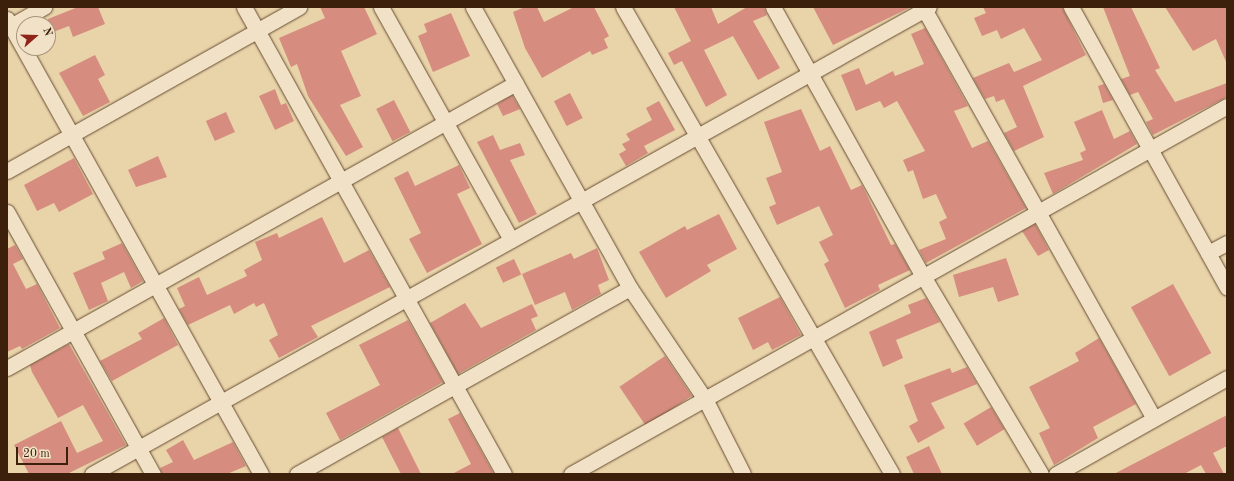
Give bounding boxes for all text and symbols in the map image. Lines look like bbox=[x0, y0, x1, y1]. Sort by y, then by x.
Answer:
north arrow bbox=[16, 16, 56, 56]
text: N bbox=[40, 26, 53, 38]
scale bar bbox=[18, 439, 70, 465]
text: 20 m bbox=[23, 448, 50, 460]

